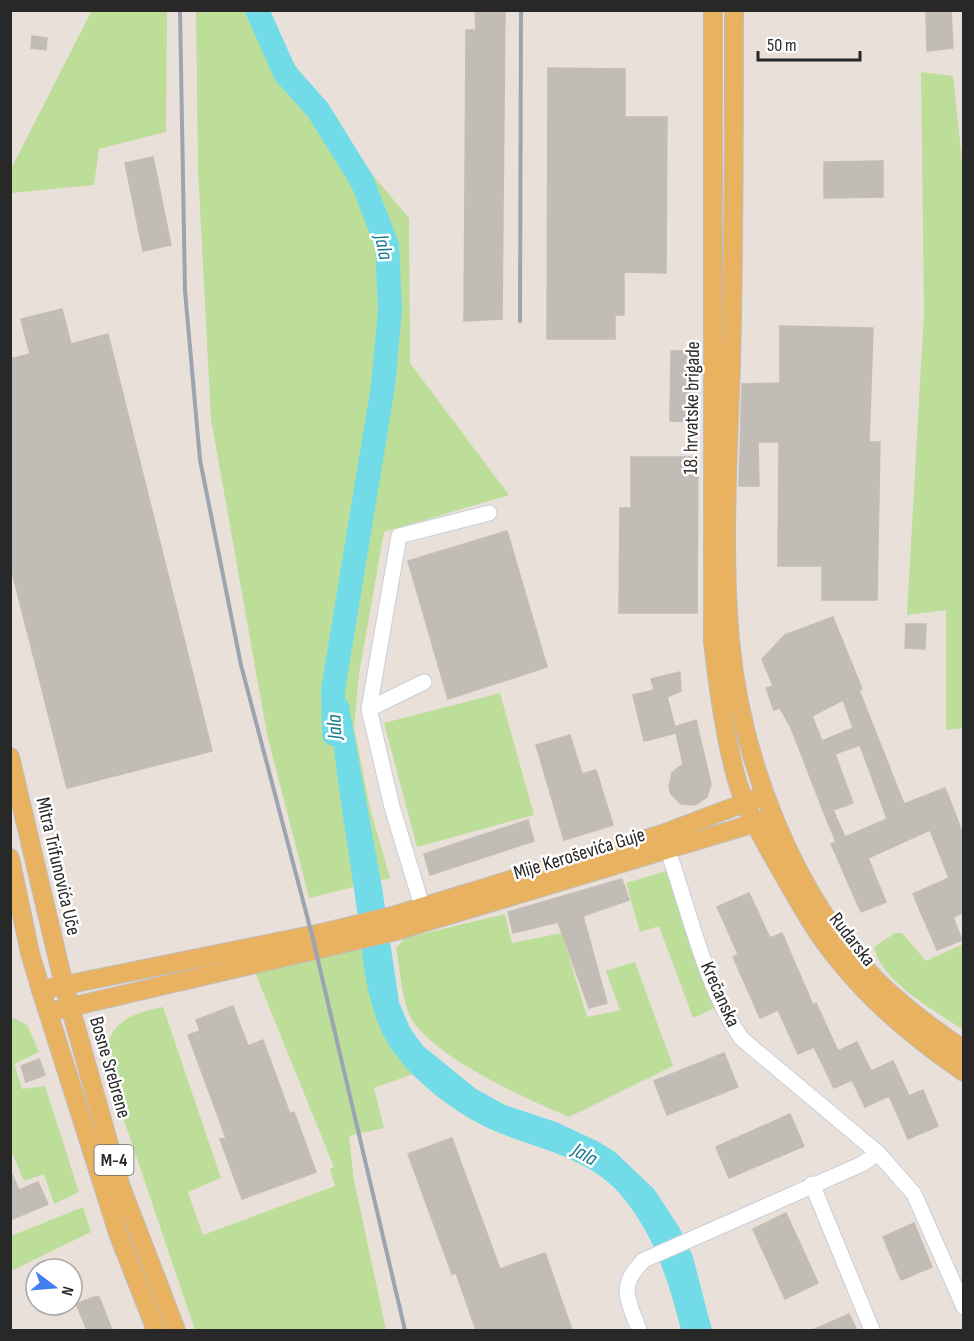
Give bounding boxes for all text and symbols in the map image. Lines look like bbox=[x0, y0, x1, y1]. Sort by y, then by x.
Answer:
scale bar bbox=[758, 24, 860, 62]
text: 50 m bbox=[767, 35, 797, 56]
water label: Jala bbox=[368, 230, 398, 262]
street label: 18. hrvatske brigade bbox=[679, 341, 705, 475]
water label: Jala bbox=[322, 714, 347, 742]
street label: Mitra Trifunovića Uče bbox=[30, 795, 86, 938]
street label: Mije Keroševića Guje bbox=[511, 823, 648, 885]
street label: Rudarska bbox=[824, 908, 881, 971]
street label: Krečanska bbox=[695, 958, 745, 1031]
street label: Bosne Srebrene bbox=[84, 1014, 136, 1121]
water label: Jala bbox=[566, 1136, 602, 1172]
road number: M-4 bbox=[94, 1145, 134, 1175]
north arrow bbox=[24, 1257, 84, 1317]
text: N bbox=[57, 1284, 77, 1297]

